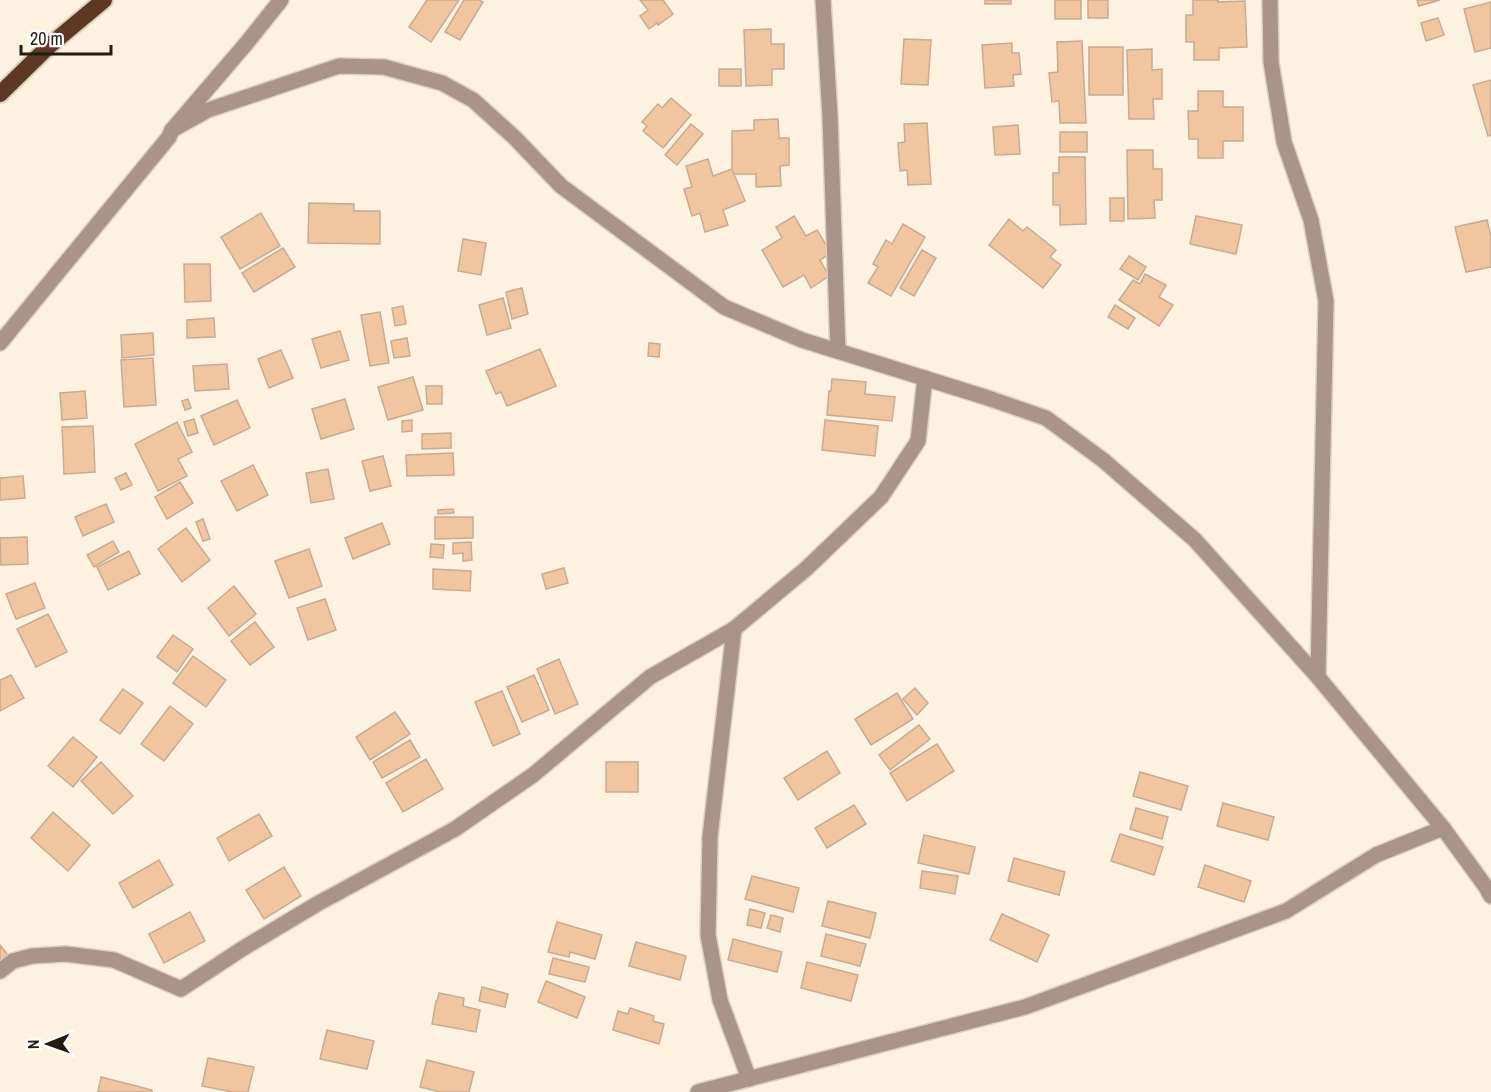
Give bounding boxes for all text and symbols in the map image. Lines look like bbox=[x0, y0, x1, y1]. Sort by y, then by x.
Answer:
scale bar bbox=[21, 18, 111, 56]
text: 20 m bbox=[30, 26, 63, 51]
north arrow bbox=[18, 1014, 78, 1074]
text: N bbox=[22, 1039, 44, 1049]

